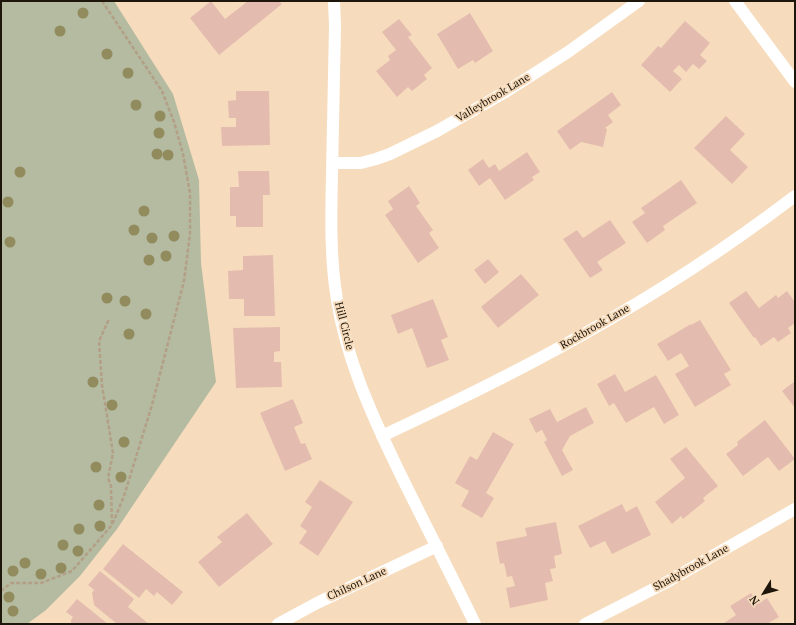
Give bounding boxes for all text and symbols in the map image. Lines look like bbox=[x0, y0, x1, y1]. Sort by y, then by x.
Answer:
street label: Valleybrook Lane bbox=[454, 71, 532, 125]
street label: Hill Circle bbox=[332, 301, 356, 351]
street label: Rockbrook Lane bbox=[558, 302, 632, 352]
street label: Shadybrook Lane bbox=[651, 542, 731, 594]
street label: Chilson Lane bbox=[325, 565, 389, 603]
north arrow bbox=[744, 573, 784, 613]
text: N bbox=[746, 593, 763, 608]

